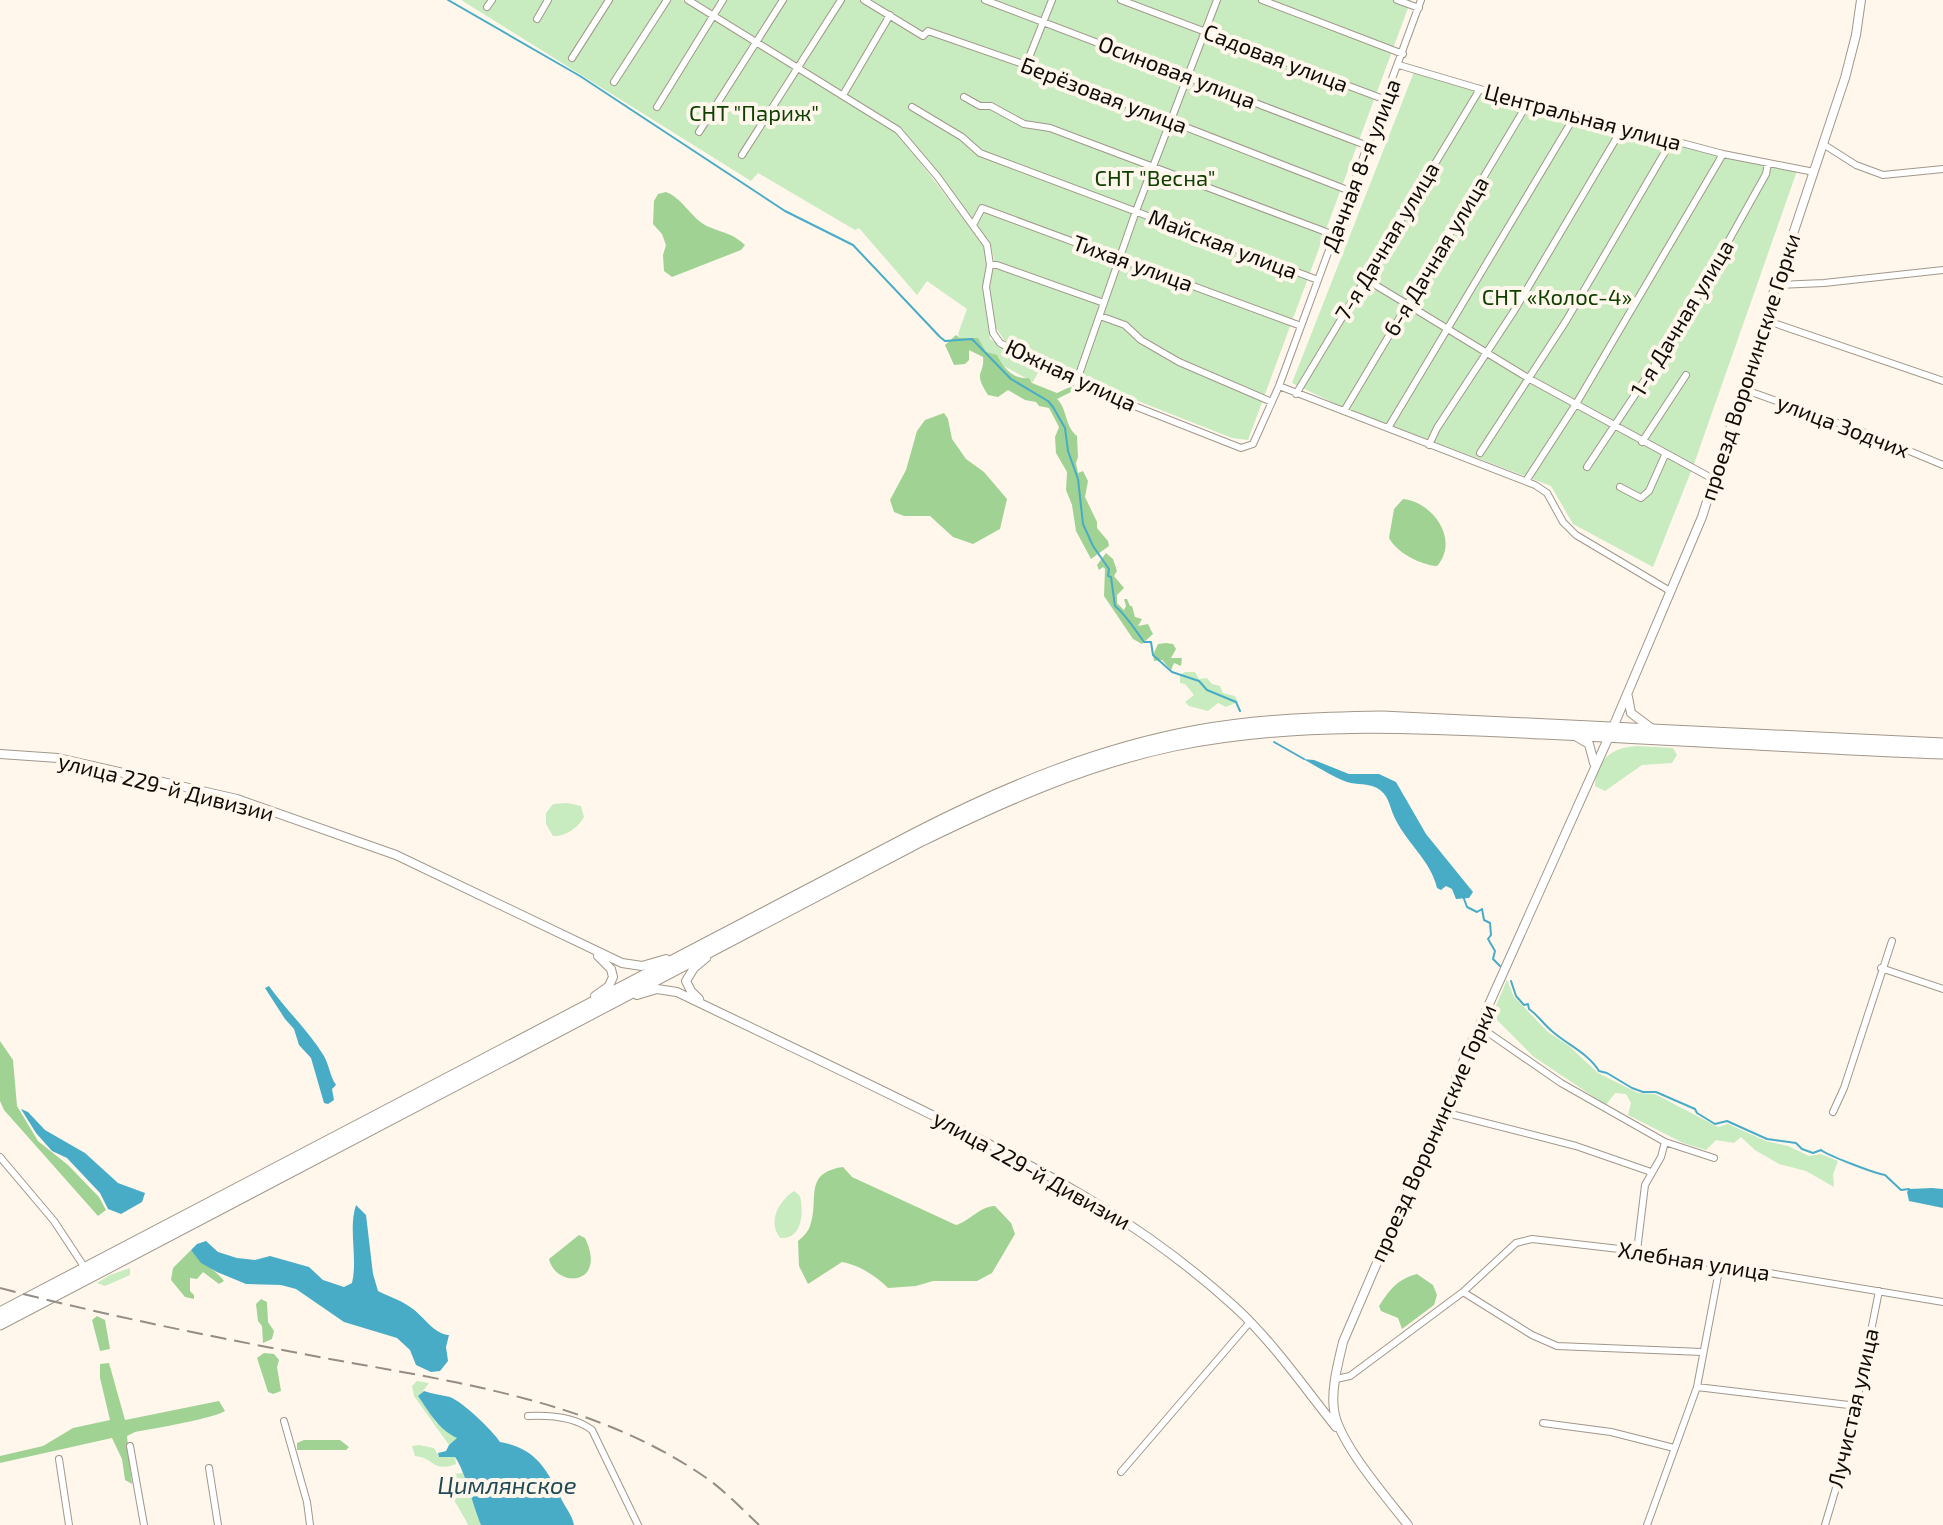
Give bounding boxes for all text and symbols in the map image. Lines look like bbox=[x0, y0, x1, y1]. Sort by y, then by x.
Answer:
street label: Садовая улица bbox=[1200, 18, 1352, 97]
street label: Осиновая улица bbox=[1095, 29, 1260, 114]
street label: Берёзовая улица bbox=[1017, 50, 1191, 139]
street label: Дачная 8-я улица bbox=[1315, 75, 1406, 255]
street label: Центральная улица bbox=[1482, 77, 1684, 156]
park label: СНТ "Париж" bbox=[689, 99, 819, 125]
street label: 7-я Дачная улица bbox=[1329, 157, 1444, 325]
park label: СНТ "Весна" bbox=[1094, 164, 1216, 190]
street label: 6-я Дачная улица bbox=[1377, 171, 1494, 341]
street label: Майская улица bbox=[1145, 203, 1302, 284]
street label: Тихая улица bbox=[1069, 228, 1197, 297]
street label: проезд Воронинские Горки bbox=[1694, 230, 1805, 503]
street label: 1-я Дачная улица bbox=[1624, 235, 1739, 401]
park label: СНТ «Колос-4» bbox=[1482, 283, 1632, 309]
street label: Южная улица bbox=[1002, 333, 1141, 417]
street label: улица Зодчих bbox=[1773, 388, 1914, 463]
street label: улица 229-й Дивизии bbox=[55, 747, 277, 826]
street label: проезд Воронинские Горки bbox=[1363, 1000, 1501, 1265]
street label: улица 229-й Дивизии bbox=[929, 1104, 1136, 1235]
street label: Хлебная улица bbox=[1616, 1235, 1772, 1286]
street label: Лучистая улица bbox=[1821, 1326, 1884, 1490]
water label: Цимлянское bbox=[437, 1470, 577, 1499]

